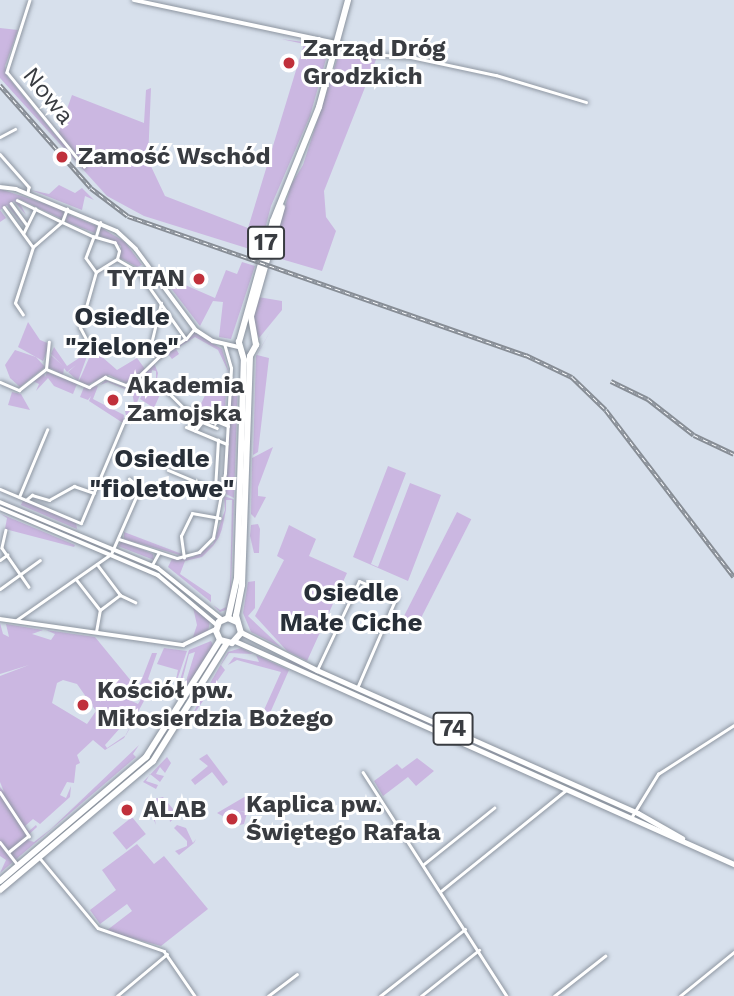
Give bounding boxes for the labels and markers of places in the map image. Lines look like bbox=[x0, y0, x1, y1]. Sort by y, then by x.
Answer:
place label: Zarząd Dróg Grodzkich bbox=[303, 35, 446, 91]
marker: Zarząd Dróg Grodzkich bbox=[281, 55, 297, 71]
place label: Zamość Wschód bbox=[78, 143, 271, 171]
marker: Zamość Wschód bbox=[52, 147, 72, 167]
place label: TYTAN bbox=[107, 265, 185, 293]
marker: TYTAN bbox=[191, 271, 207, 287]
place label: Akademia Zamojska bbox=[127, 372, 244, 428]
marker: Akademia Zamojska bbox=[105, 392, 121, 408]
place label: Kościół pw. Miłosierdzia Bożego bbox=[97, 677, 334, 733]
marker: Kościół pw. Miłosierdzia Bożego bbox=[75, 697, 91, 713]
place label: Kaplica pw. Świętego Rafała bbox=[246, 791, 441, 847]
place label: ALAB bbox=[143, 796, 206, 824]
marker: ALAB bbox=[117, 800, 137, 820]
marker: Kaplica pw. Świętego Rafała bbox=[224, 811, 240, 827]

